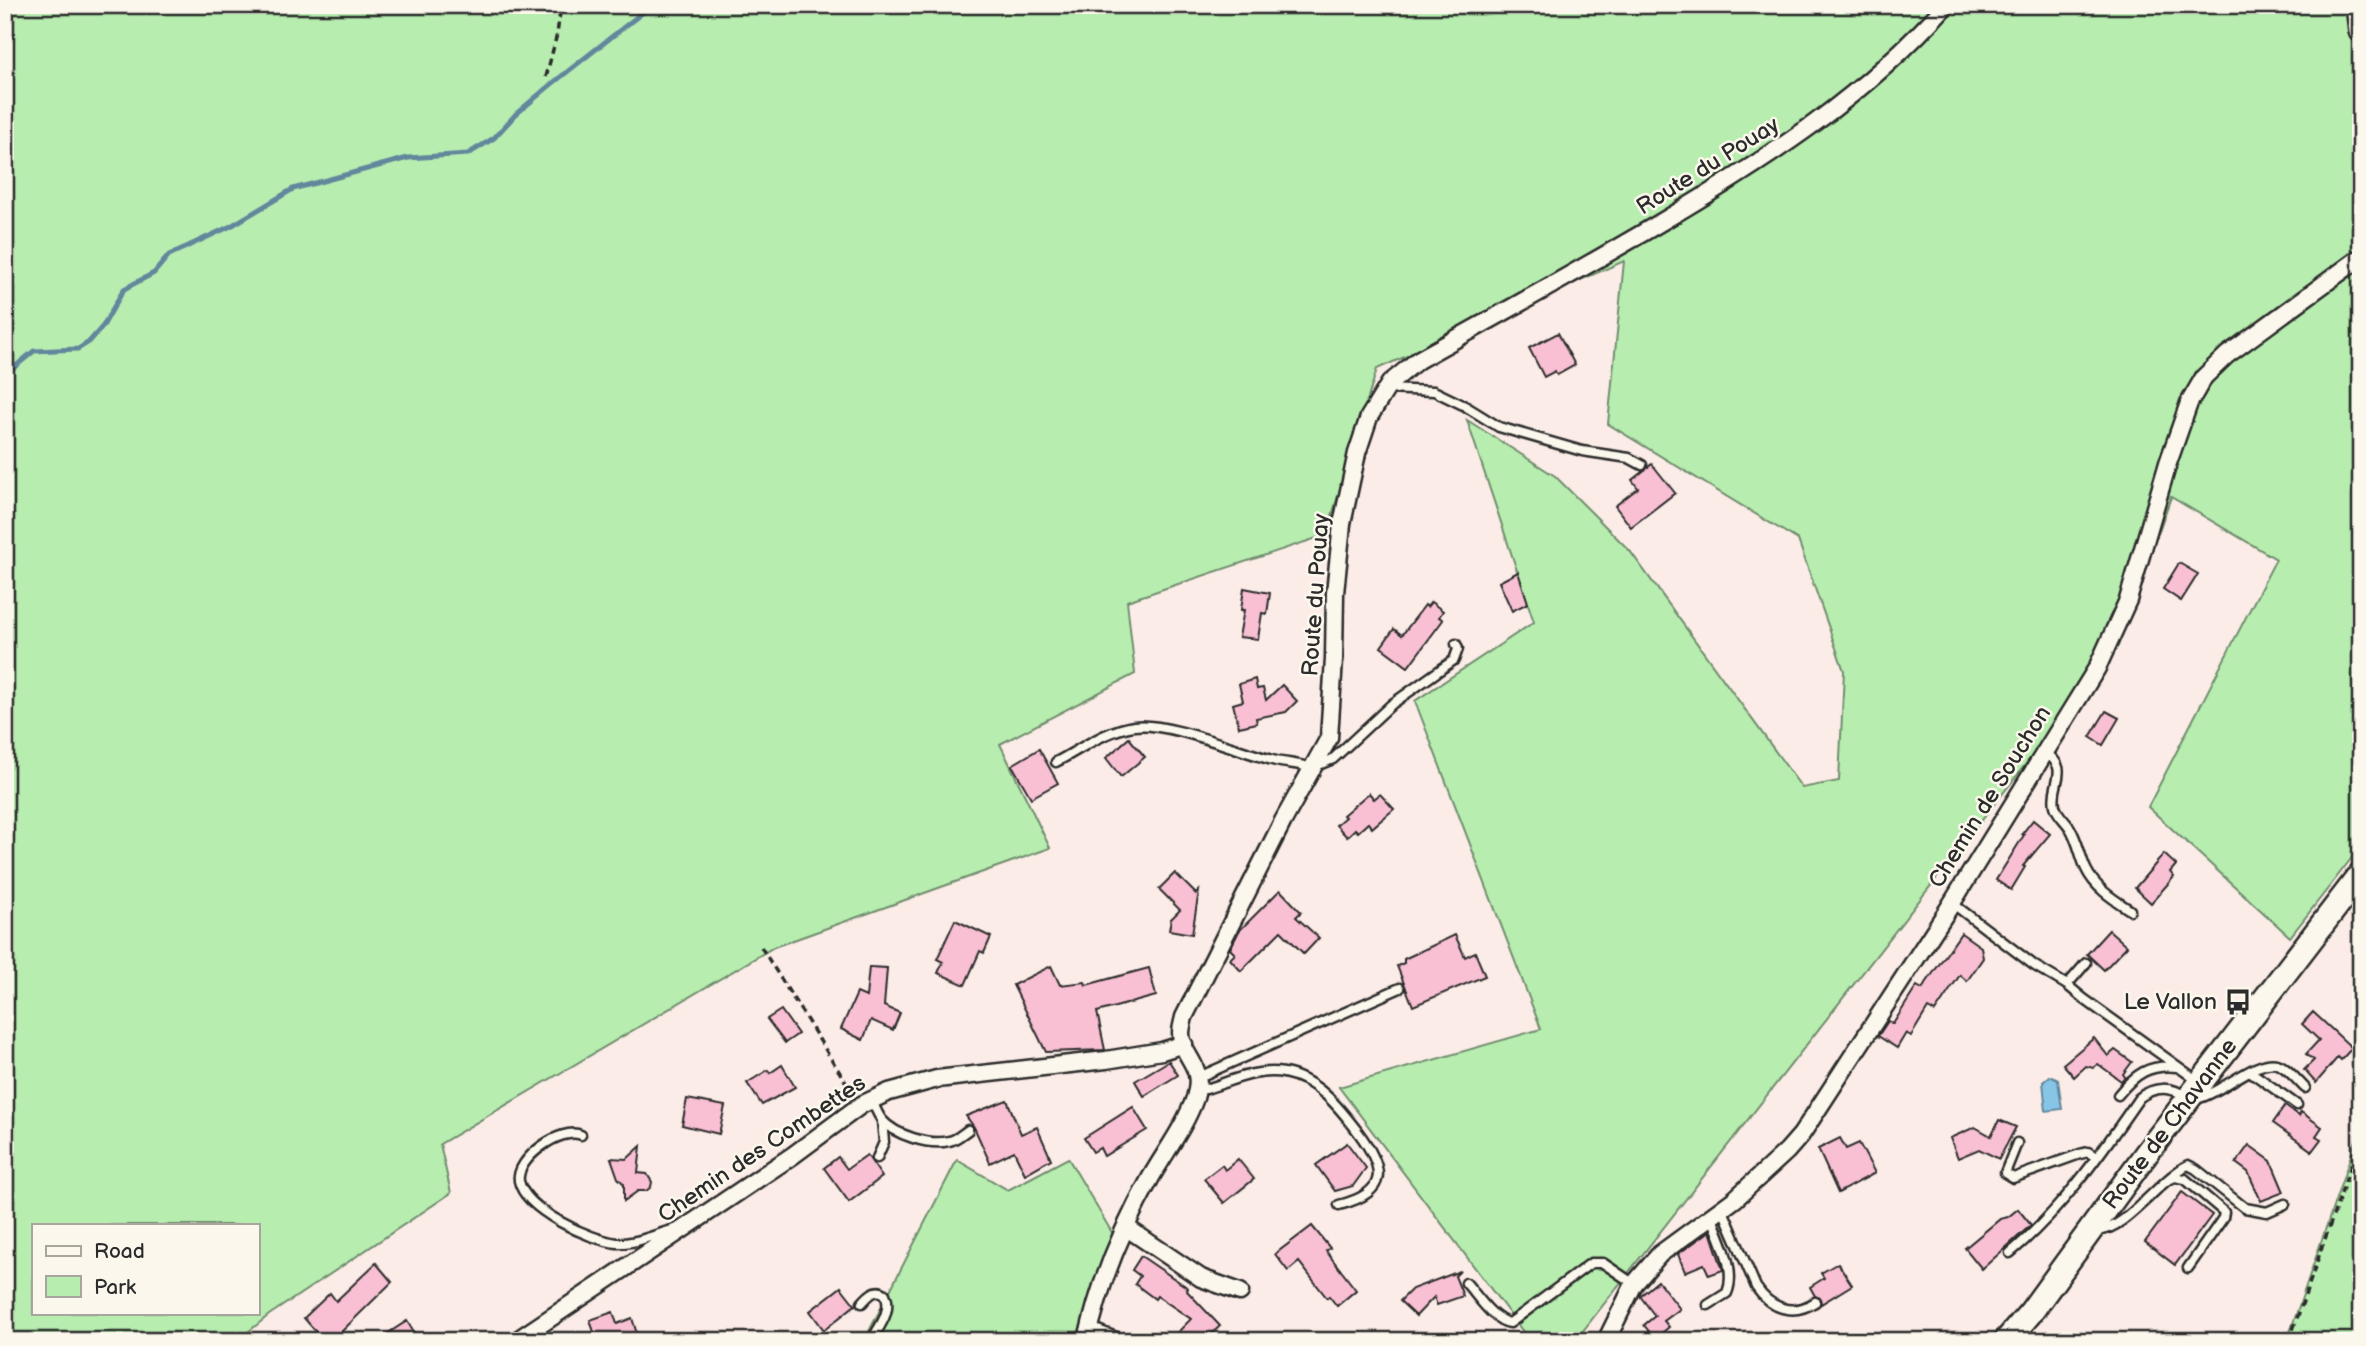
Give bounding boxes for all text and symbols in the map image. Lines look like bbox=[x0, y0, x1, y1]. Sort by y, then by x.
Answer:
street label: Route du Pouay bbox=[1631, 111, 1785, 221]
street label: Route du Pouay bbox=[1296, 512, 1336, 677]
street label: Chemin de Souchon bbox=[1923, 701, 2057, 893]
bus stop icon: Le Vallon bbox=[2223, 987, 2253, 1017]
place label: Le Vallon bbox=[2124, 988, 2217, 1016]
street label: Route de Chavanne bbox=[2097, 1033, 2243, 1215]
street label: Chemin des Combettes bbox=[653, 1069, 871, 1229]
legend bbox=[32, 1224, 259, 1314]
text: Road bbox=[94, 1239, 145, 1264]
text: Park bbox=[94, 1275, 137, 1300]

